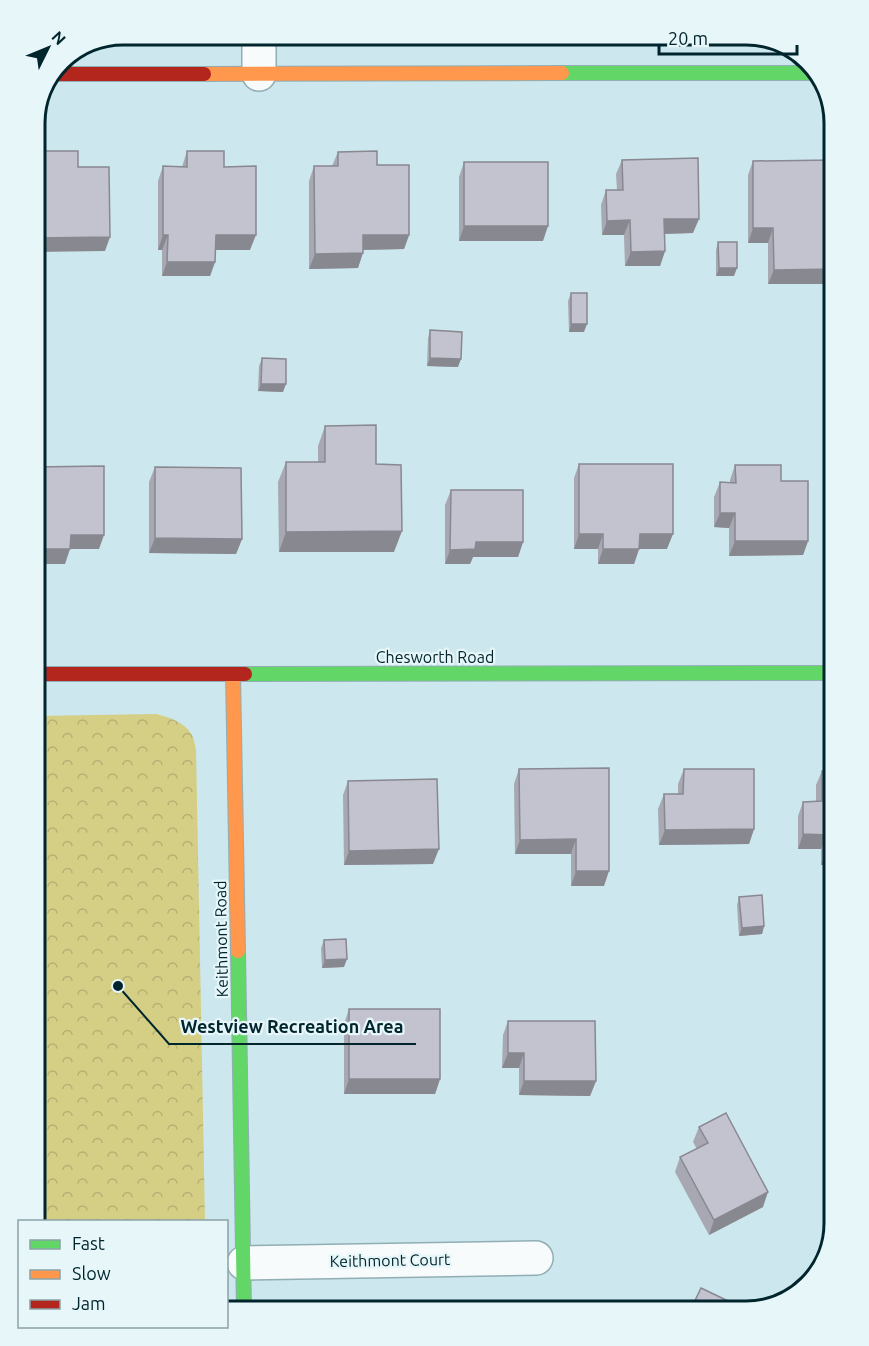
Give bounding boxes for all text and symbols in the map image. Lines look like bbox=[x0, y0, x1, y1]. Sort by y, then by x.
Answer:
north arrow bbox=[18, 18, 78, 78]
scale bar bbox=[659, 18, 797, 56]
text: N bbox=[48, 27, 70, 48]
text: 20 m bbox=[668, 28, 708, 48]
street label: Chesworth Road bbox=[376, 648, 494, 666]
street label: Keithmont Road bbox=[211, 880, 231, 998]
callout: Westview Recreation Area bbox=[169, 1008, 416, 1044]
text: Westview Recreation Area bbox=[180, 1016, 404, 1036]
legend bbox=[18, 1220, 228, 1328]
text: Fast bbox=[72, 1233, 105, 1253]
street label: Keithmont Court bbox=[330, 1250, 451, 1270]
text: Slow bbox=[72, 1263, 111, 1283]
text: Jam bbox=[72, 1293, 106, 1313]

